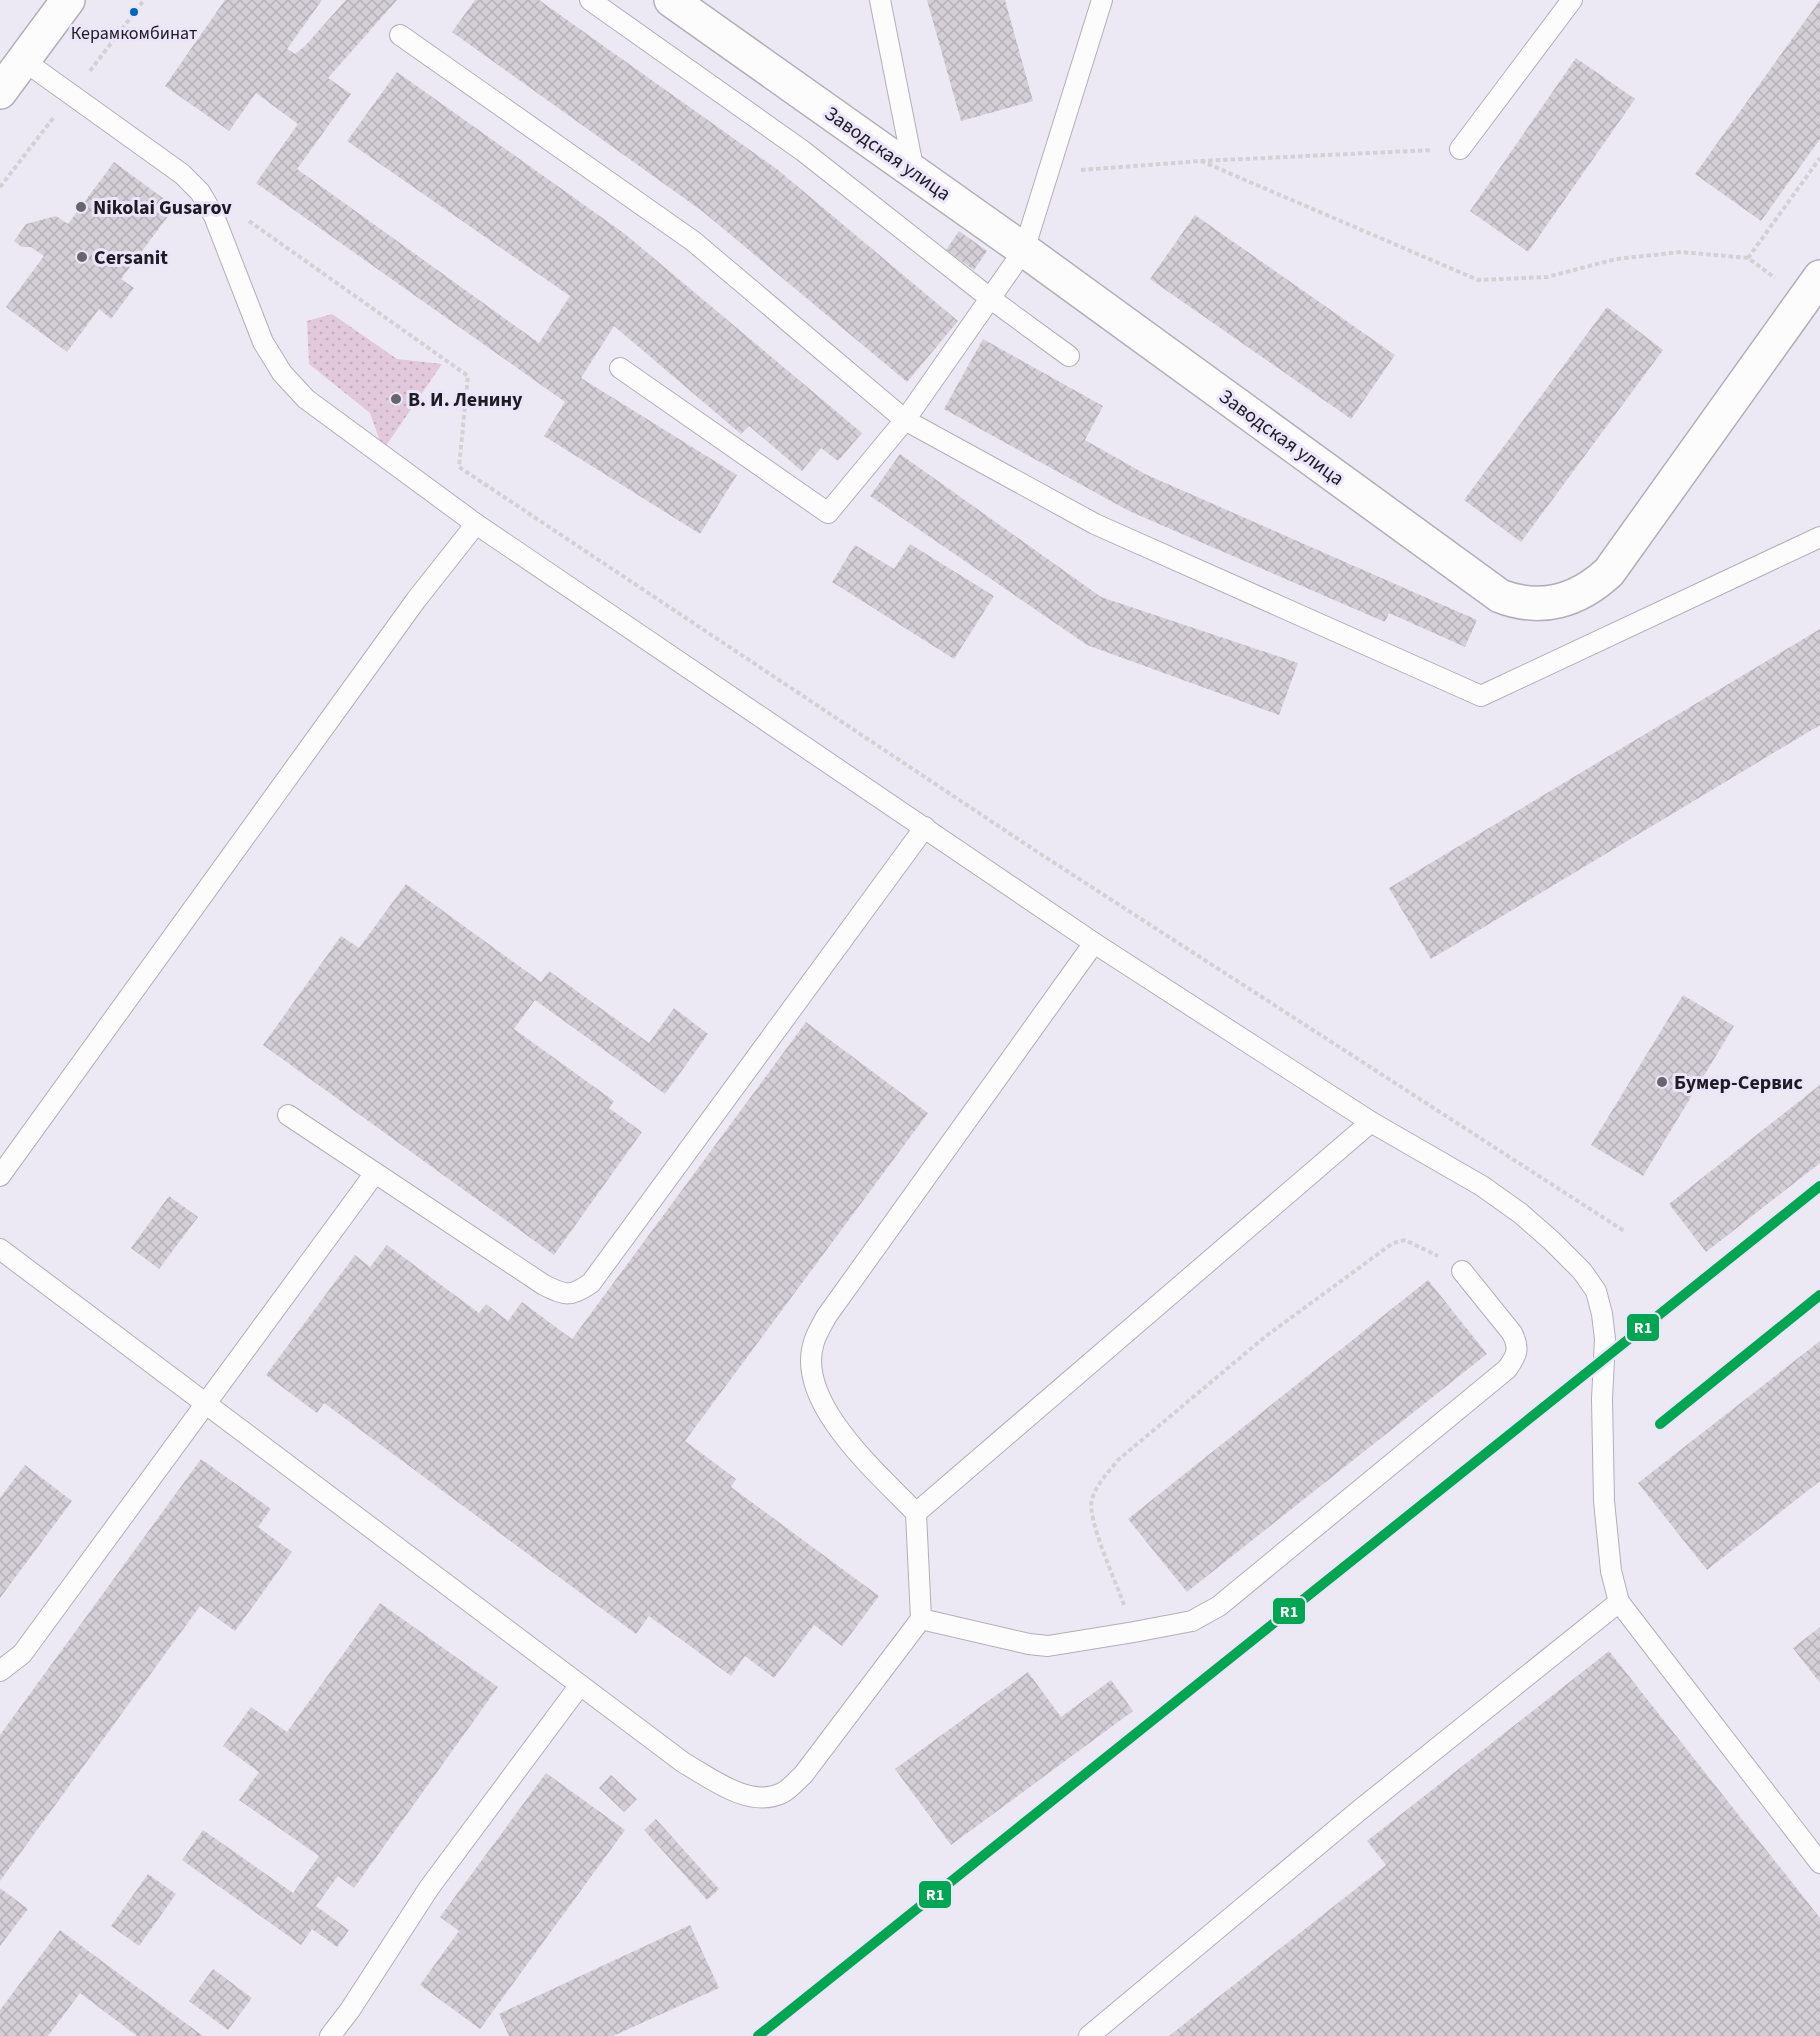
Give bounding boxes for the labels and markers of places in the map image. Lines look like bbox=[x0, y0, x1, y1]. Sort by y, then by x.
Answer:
marker: Керамкомбинат bbox=[128, 6, 140, 18]
place label: Керамкомбинат bbox=[71, 21, 197, 46]
place label: Nikolai Gusarov bbox=[93, 194, 232, 222]
marker: Nikolai Gusarov bbox=[74, 200, 88, 214]
place label: Cersanit bbox=[94, 244, 168, 272]
marker: Cersanit bbox=[75, 250, 89, 264]
place label: В. И. Ленину bbox=[408, 386, 523, 414]
marker: В. И. Ленину bbox=[389, 392, 403, 406]
place label: Бумер-Сервис bbox=[1674, 1069, 1803, 1097]
marker: Бумер-Сервис bbox=[1655, 1075, 1669, 1089]

